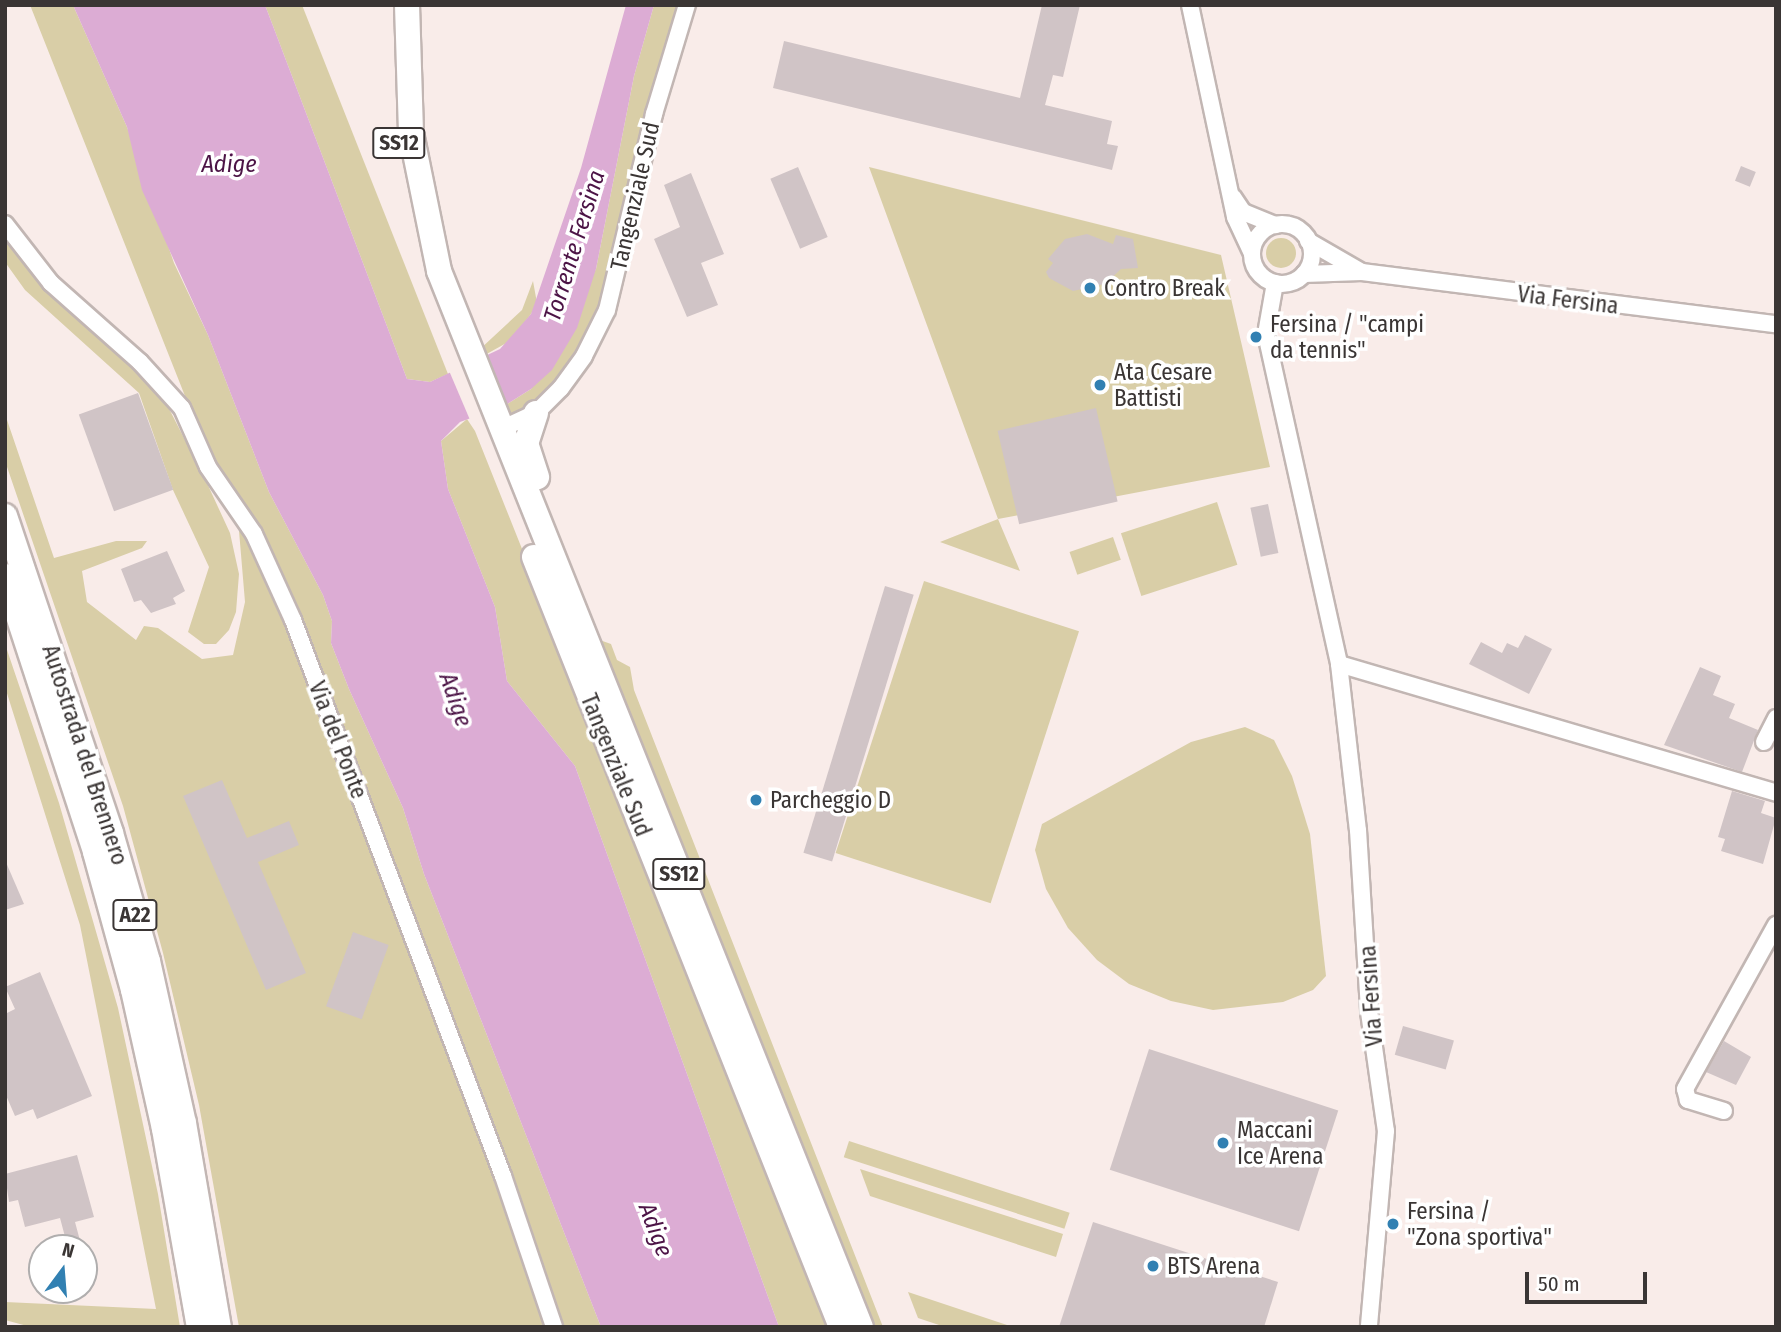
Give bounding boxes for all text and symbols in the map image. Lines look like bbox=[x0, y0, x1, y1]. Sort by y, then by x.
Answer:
street label: Tangenziale Sud bbox=[605, 119, 665, 273]
road number: SS12 bbox=[371, 125, 427, 160]
water label: Adige bbox=[201, 151, 257, 179]
water label: Torrente Fersina bbox=[538, 167, 612, 325]
place label: Contro Break bbox=[1104, 274, 1225, 302]
marker: Contro Break bbox=[1082, 280, 1098, 296]
street label: Via Fersina bbox=[1516, 280, 1620, 320]
place label: Fersina / "campi da tennis" bbox=[1270, 310, 1424, 364]
marker: Fersina / "campi da tennis" bbox=[1248, 329, 1264, 345]
place label: Ata Cesare Battisti bbox=[1114, 358, 1212, 412]
marker: Ata Cesare Battisti bbox=[1092, 377, 1108, 393]
street label: Autostrada del Brennero bbox=[36, 641, 134, 869]
water label: Adige bbox=[432, 669, 478, 731]
street label: Via del Ponte bbox=[303, 677, 373, 803]
street label: Tangenziale Sud bbox=[575, 690, 657, 840]
place label: Parcheggio D bbox=[770, 786, 891, 814]
marker: Parcheggio D bbox=[748, 792, 764, 808]
road number: SS12 bbox=[651, 856, 707, 892]
road number: A22 bbox=[112, 898, 158, 932]
street label: Via Fersina bbox=[1354, 944, 1388, 1048]
place label: Maccani Ice Arena bbox=[1237, 1116, 1323, 1170]
marker: Maccani Ice Arena bbox=[1215, 1135, 1231, 1151]
place label: Fersina / "Zona sportiva" bbox=[1407, 1197, 1552, 1251]
water label: Adige bbox=[632, 1199, 678, 1261]
marker: Fersina / "Zona sportiva" bbox=[1385, 1216, 1401, 1232]
north arrow bbox=[28, 1234, 98, 1304]
text: N bbox=[60, 1238, 77, 1263]
place label: BTS Arena bbox=[1167, 1252, 1260, 1280]
marker: BTS Arena bbox=[1145, 1258, 1161, 1274]
scale bar bbox=[1529, 1258, 1652, 1302]
text: 50 m bbox=[1538, 1271, 1580, 1297]

